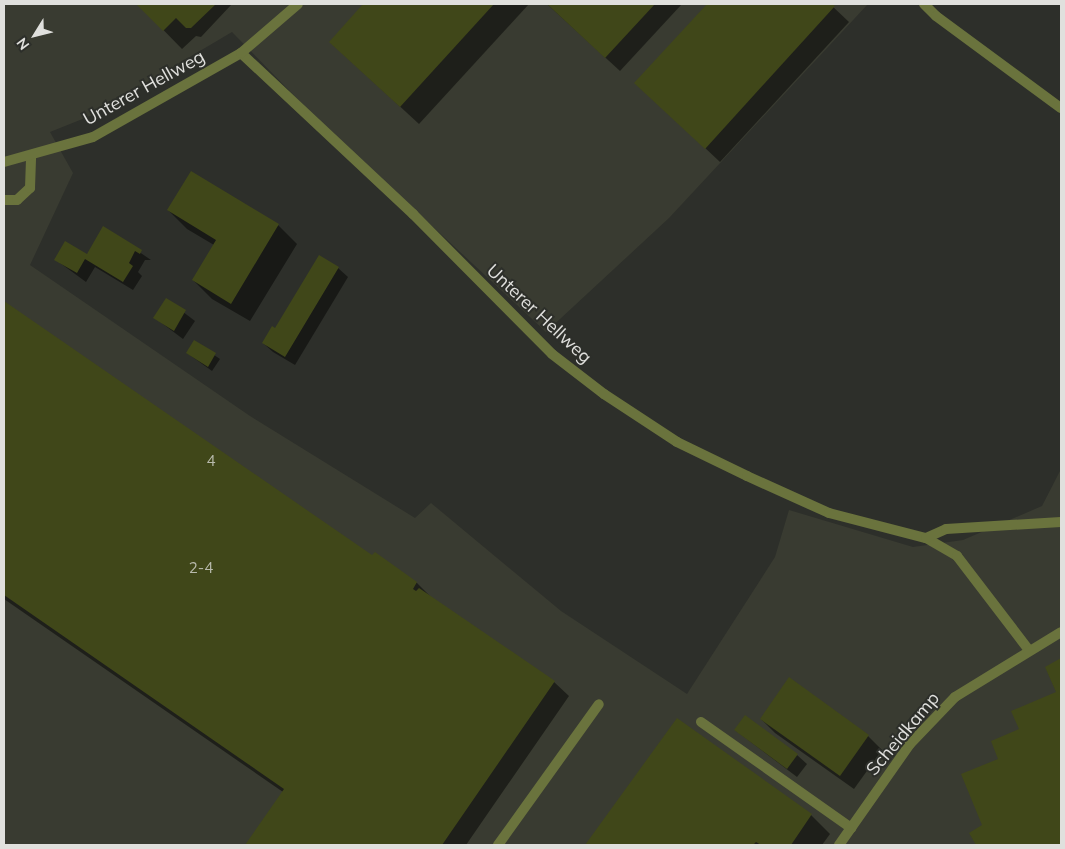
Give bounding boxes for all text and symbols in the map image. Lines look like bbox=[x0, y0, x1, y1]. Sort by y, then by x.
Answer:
north arrow bbox=[10, 10, 60, 60]
text: N bbox=[12, 34, 33, 53]
street label: Unterer Hellweg bbox=[80, 46, 208, 130]
street label: Unterer Hellweg bbox=[482, 260, 596, 368]
house number: 4 bbox=[207, 452, 215, 470]
house number: 2-4 bbox=[189, 559, 213, 577]
street label: Scheidkamp bbox=[862, 688, 944, 780]

